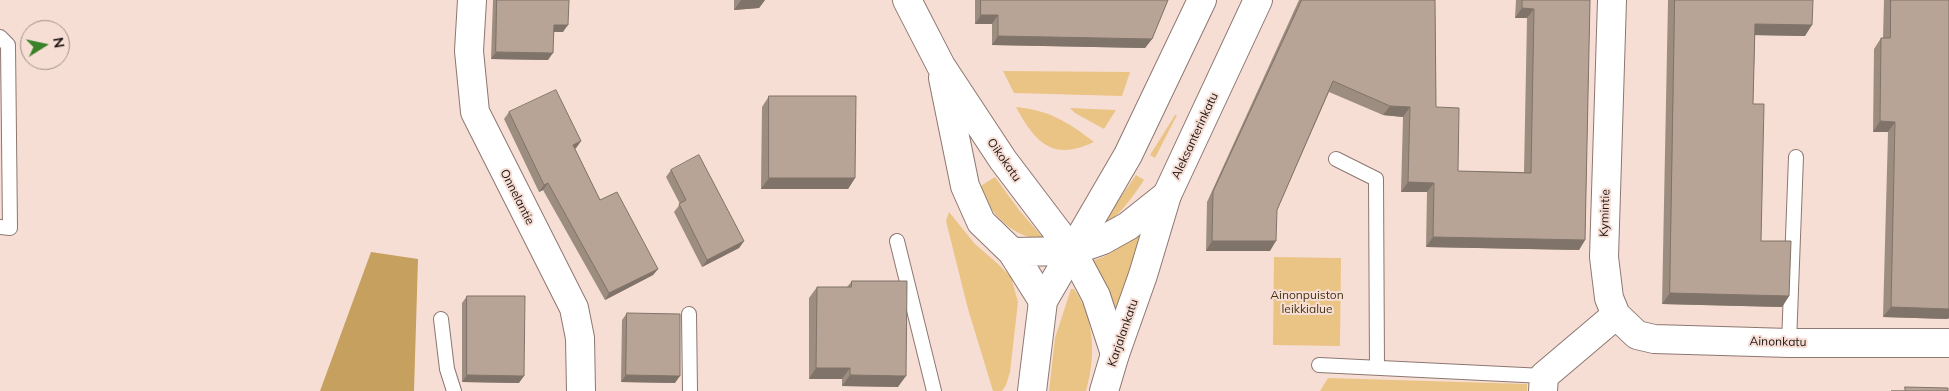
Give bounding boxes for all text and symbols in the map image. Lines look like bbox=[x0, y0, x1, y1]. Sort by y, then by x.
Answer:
north arrow bbox=[20, 20, 70, 70]
text: N bbox=[49, 36, 69, 49]
street label: Aleksanterinkatu bbox=[1169, 90, 1221, 182]
street label: Oikokatu bbox=[984, 136, 1024, 184]
street label: Onnelantie bbox=[497, 167, 537, 227]
street label: Kymintie bbox=[1597, 189, 1613, 237]
park label: Ainonpuiston leikkialue bbox=[1270, 288, 1344, 316]
street label: Karjalankatu bbox=[1105, 297, 1141, 369]
street label: Ainonkatu bbox=[1749, 334, 1807, 350]

